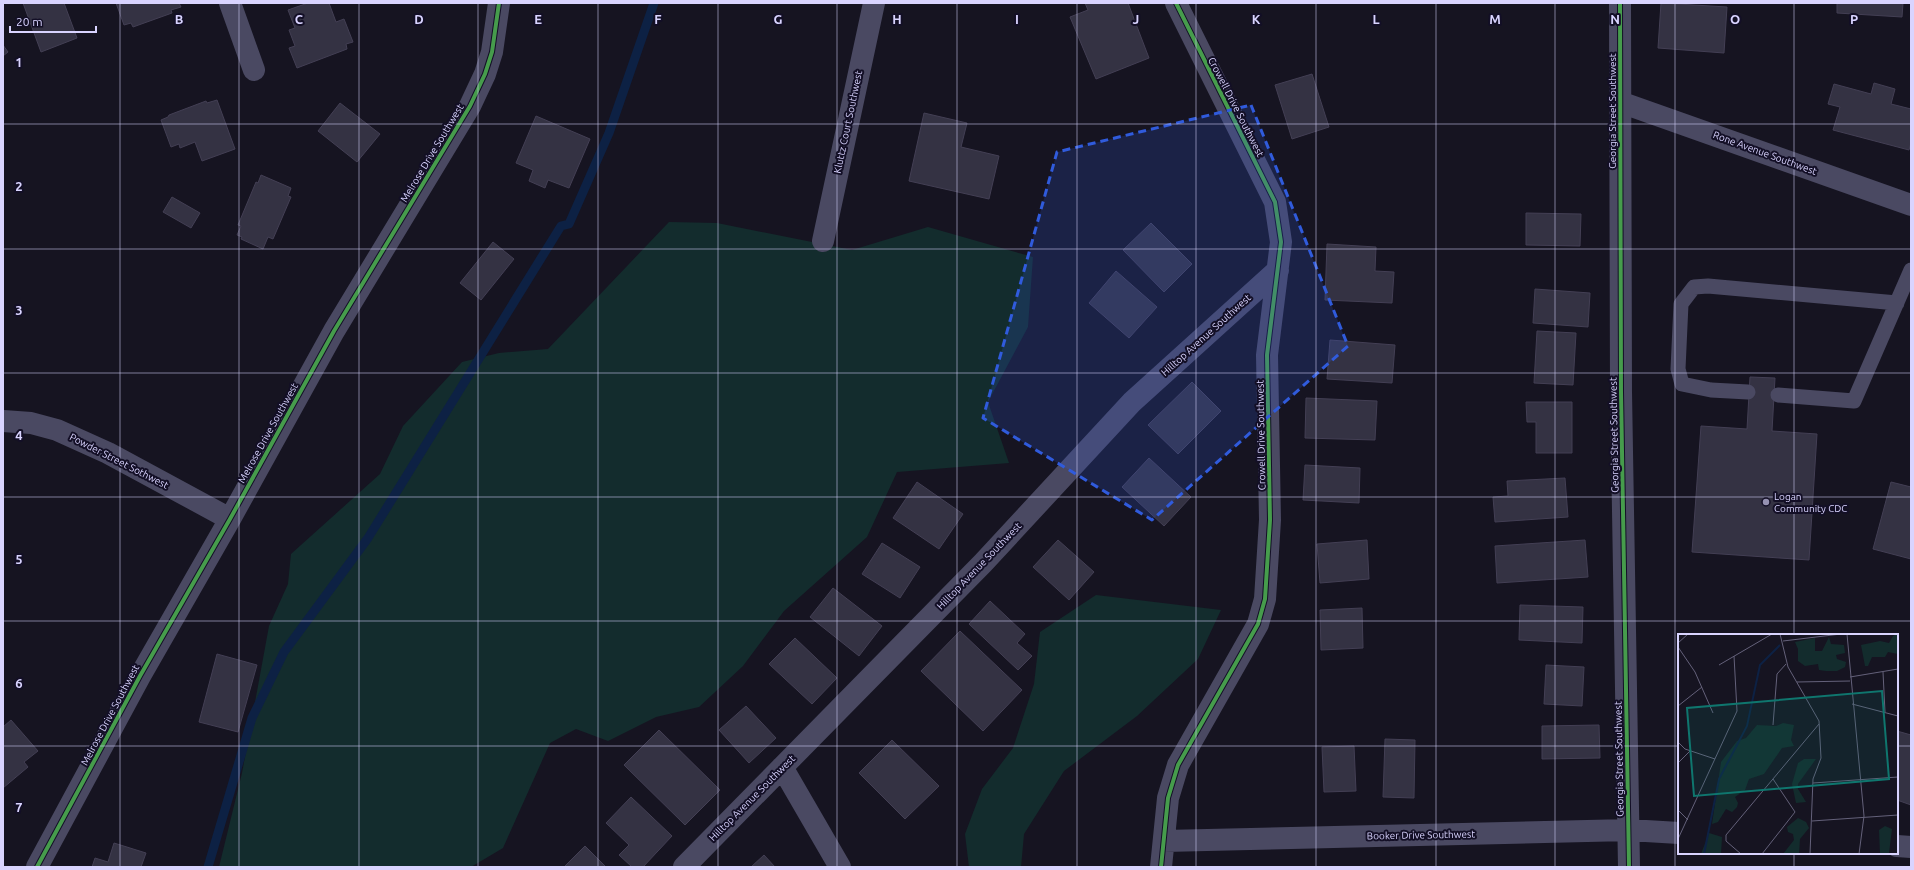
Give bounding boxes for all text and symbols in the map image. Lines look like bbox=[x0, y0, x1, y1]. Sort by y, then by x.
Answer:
scale bar bbox=[10, 8, 96, 34]
text: B bbox=[175, 12, 184, 26]
text: C bbox=[295, 12, 304, 26]
text: D bbox=[414, 12, 424, 26]
text: E bbox=[534, 12, 542, 26]
text: F bbox=[654, 12, 662, 26]
text: G bbox=[774, 12, 783, 26]
text: H bbox=[892, 12, 902, 26]
text: I bbox=[1015, 12, 1019, 26]
text: J bbox=[1133, 12, 1139, 26]
text: K bbox=[1252, 12, 1261, 26]
text: L bbox=[1372, 12, 1380, 26]
text: M bbox=[1489, 12, 1501, 26]
text: N bbox=[1610, 12, 1620, 26]
text: O bbox=[1730, 12, 1740, 26]
text: P bbox=[1850, 12, 1858, 26]
text: 20 m bbox=[16, 15, 43, 28]
street label: Georgia Street Southwest bbox=[1607, 53, 1618, 169]
text: 1 bbox=[15, 55, 23, 69]
street label: Crowell Drive Southwest bbox=[1206, 55, 1266, 159]
street label: Kluttz Court Southwest bbox=[832, 70, 864, 174]
street label: Melrose Drive Southwest bbox=[398, 102, 466, 204]
street label: Rone Avenue Southwest bbox=[1712, 129, 1818, 177]
text: 2 bbox=[15, 179, 23, 193]
street label: Hilltop Avenue Southwest bbox=[1159, 292, 1253, 378]
text: 3 bbox=[15, 303, 23, 317]
street label: Georgia Street Southwest bbox=[1607, 377, 1621, 493]
street label: Crowell Drive Southwest bbox=[1255, 380, 1267, 490]
street label: Melrose Drive Southwest bbox=[236, 381, 300, 485]
text: 4 bbox=[15, 428, 23, 442]
street label: Powder Street Sothwest bbox=[68, 431, 170, 491]
place label: Logan Community CDC bbox=[1774, 491, 1847, 514]
marker: Logan Community CDC bbox=[1761, 497, 1771, 507]
street label: Hilltop Avenue Southwest bbox=[935, 520, 1023, 612]
text: 5 bbox=[15, 552, 23, 566]
inset map bbox=[1678, 634, 1898, 854]
street label: Melrose Drive Southwest bbox=[79, 663, 141, 767]
text: 6 bbox=[15, 676, 23, 690]
street label: Georgia Street Southwest bbox=[1612, 701, 1626, 817]
street label: Hilltop Avenue Southwest bbox=[707, 753, 797, 843]
text: 7 bbox=[15, 800, 23, 814]
street label: Booker Drive Southwest bbox=[1367, 829, 1475, 841]

